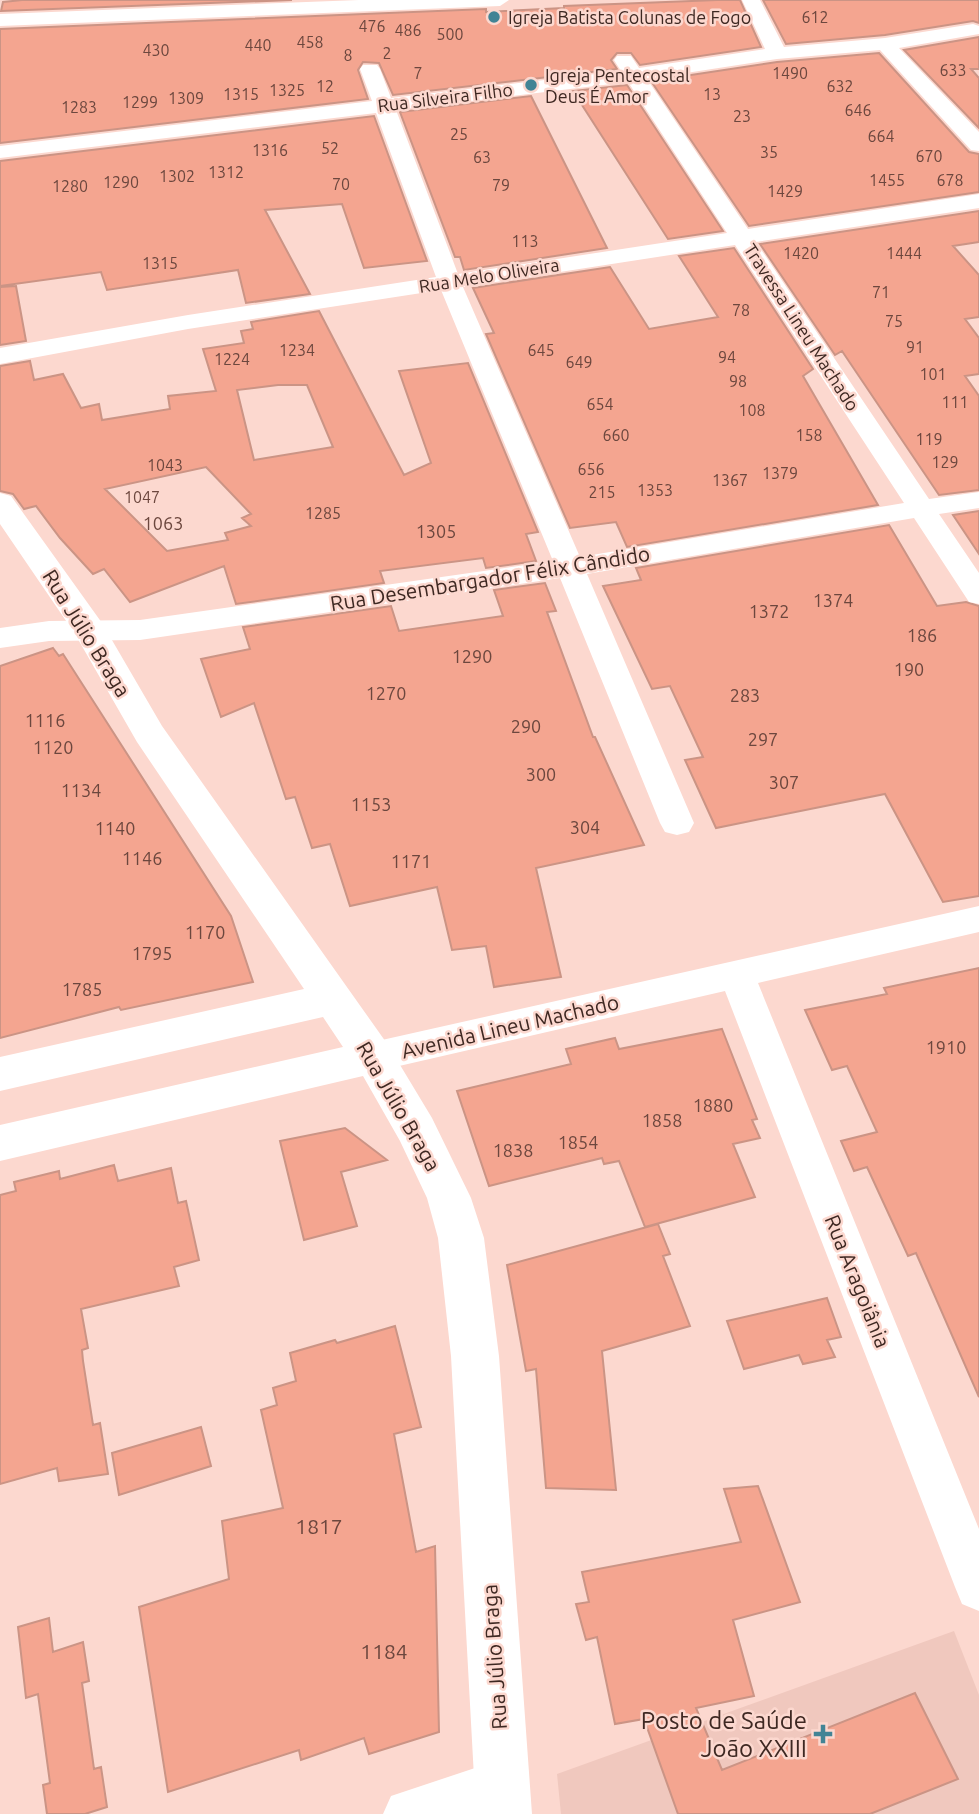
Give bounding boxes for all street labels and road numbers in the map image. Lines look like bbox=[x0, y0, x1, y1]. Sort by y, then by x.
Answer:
street label: Rua Silveira Filho bbox=[376, 79, 514, 115]
street label: Travessa Lineu Machado bbox=[740, 240, 864, 414]
street label: Rua Melo Oliveira bbox=[417, 254, 561, 296]
street label: Rua Desembargador Félix Cândido bbox=[328, 541, 652, 615]
street label: Rua Júlio Braga bbox=[38, 565, 136, 701]
street label: Avenida Lineu Machado bbox=[399, 989, 621, 1063]
street label: Rua Júlio Braga bbox=[352, 1037, 446, 1175]
street label: Rua Aragoiânia bbox=[820, 1211, 896, 1351]
street label: Rua Júlio Braga bbox=[477, 1584, 511, 1730]

